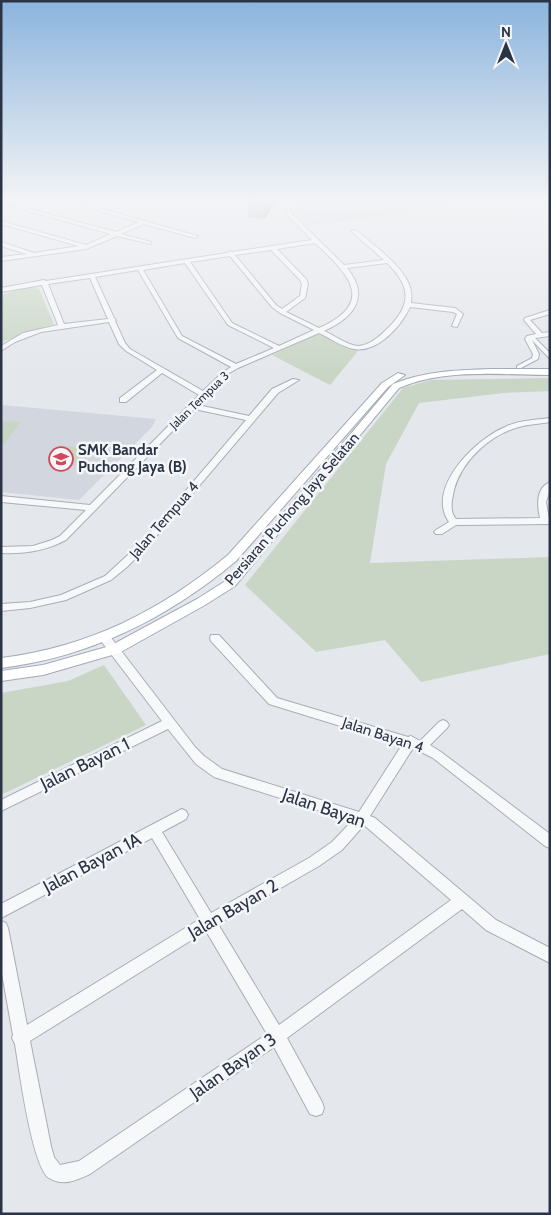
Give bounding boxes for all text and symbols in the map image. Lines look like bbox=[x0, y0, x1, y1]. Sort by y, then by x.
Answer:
north arrow bbox=[481, 20, 531, 70]
text: N bbox=[501, 23, 511, 41]
street label: Jalan Tempua 3 bbox=[165, 368, 232, 433]
street label: Persiaran Puchong Jaya Selatan bbox=[221, 429, 363, 589]
place label: SMK Bandar Puchong Jaya (B) bbox=[78, 441, 187, 476]
school or university icon: SMK Bandar Puchong Jaya (B) bbox=[48, 446, 74, 472]
street label: Jalan Tempua 4 bbox=[125, 477, 203, 563]
street label: Jalan Bayan 4 bbox=[339, 713, 426, 757]
street label: Jalan Bayan 1 bbox=[36, 733, 133, 796]
street label: Jalan Bayan bbox=[278, 783, 369, 833]
street label: Jalan Bayan 1A bbox=[38, 828, 145, 898]
street label: Jalan Bayan 2 bbox=[183, 874, 282, 944]
street label: Jalan Bayan 3 bbox=[185, 1028, 280, 1104]

